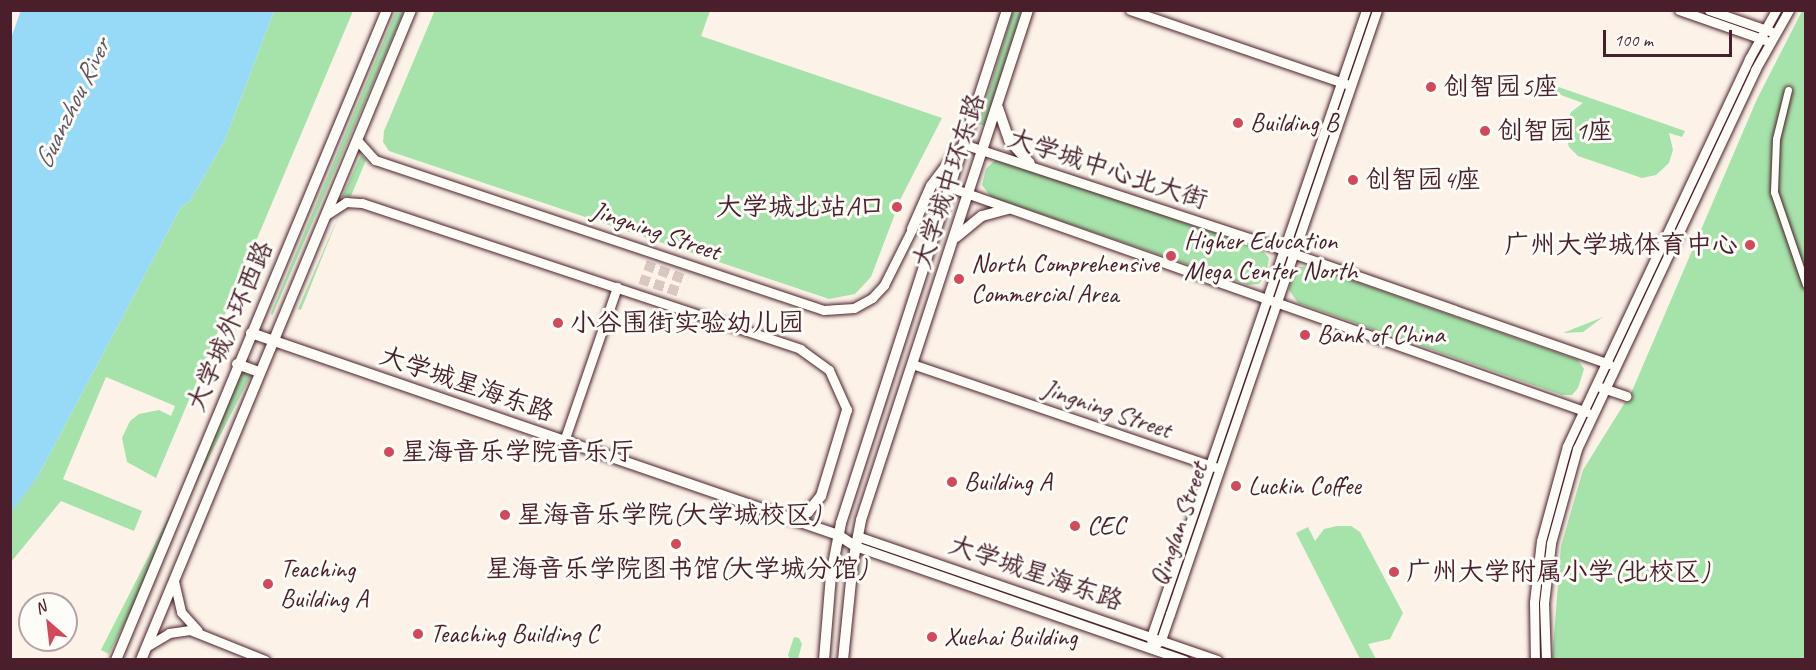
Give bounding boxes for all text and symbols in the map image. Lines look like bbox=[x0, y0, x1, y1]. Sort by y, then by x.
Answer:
scale bar bbox=[1606, 18, 1735, 56]
text: 100 m bbox=[1614, 29, 1653, 51]
water label: Guanzhou River bbox=[27, 34, 117, 174]
place label: 创智园5座 bbox=[1443, 71, 1559, 103]
marker: 创智园5座 bbox=[1424, 80, 1438, 94]
street label: 大学城中环东路 bbox=[906, 90, 992, 272]
place label: Building B bbox=[1250, 107, 1338, 139]
place label: 创智园1座 bbox=[1497, 115, 1613, 147]
marker: Building B bbox=[1231, 116, 1245, 130]
street label: 大学城中心北大街 bbox=[1004, 122, 1212, 216]
marker: 创智园1座 bbox=[1478, 124, 1492, 138]
place label: 创智园4座 bbox=[1365, 164, 1481, 196]
marker: 创智园4座 bbox=[1346, 173, 1360, 187]
place label: 大学城北站A口 bbox=[716, 191, 885, 223]
street label: Jingning Street bbox=[587, 194, 725, 268]
marker: 大学城北站A口 bbox=[890, 200, 904, 214]
place label: Higher Education Mega Center North bbox=[1184, 225, 1357, 286]
place label: 广州大学城体育中心 bbox=[1504, 229, 1738, 261]
street label: 大学城外环西路 bbox=[180, 236, 280, 416]
marker: 广州大学城体育中心 bbox=[1743, 238, 1757, 252]
marker: Higher Education Mega Center North bbox=[1162, 247, 1180, 265]
place label: North Comprehensive Commercial Area bbox=[971, 248, 1159, 310]
marker: North Comprehensive Commercial Area bbox=[952, 272, 966, 286]
place label: 小谷围街实验幼儿园 bbox=[570, 307, 804, 339]
marker: 小谷围街实验幼儿园 bbox=[551, 316, 565, 330]
place label: Bank of China bbox=[1317, 319, 1444, 351]
marker: Bank of China bbox=[1298, 328, 1312, 342]
street label: 大学城星海东路 bbox=[376, 340, 558, 428]
street label: Jingning Street bbox=[1038, 372, 1176, 446]
place label: 星海音乐学院音乐厅 bbox=[401, 436, 635, 468]
marker: 星海音乐学院音乐厅 bbox=[382, 445, 396, 459]
street label: Qinglan Street bbox=[1143, 458, 1215, 590]
place label: Building A bbox=[964, 466, 1052, 498]
place label: Luckin Coffee bbox=[1248, 470, 1361, 502]
marker: Building A bbox=[945, 475, 959, 489]
marker: Luckin Coffee bbox=[1229, 479, 1243, 493]
place label: 星海音乐学院(大学城校区) bbox=[517, 499, 820, 531]
marker: 星海音乐学院(大学城校区) bbox=[498, 508, 512, 522]
place label: CEC bbox=[1087, 510, 1125, 542]
marker: CEC bbox=[1068, 519, 1082, 533]
street label: 大学城星海东路 bbox=[945, 529, 1127, 617]
marker: 星海音乐学院图书馆(大学城分馆) bbox=[669, 537, 683, 551]
place label: Teaching Building A bbox=[280, 553, 368, 614]
place label: 星海音乐学院图书馆(大学城分馆) bbox=[485, 553, 867, 585]
place label: 广州大学附属小学(北校区) bbox=[1406, 556, 1709, 588]
marker: 广州大学附属小学(北校区) bbox=[1387, 565, 1401, 579]
marker: Teaching Building A bbox=[261, 577, 275, 591]
north arrow bbox=[18, 592, 78, 652]
text: N bbox=[31, 597, 50, 619]
place label: Teaching Building C bbox=[430, 618, 599, 650]
place label: Xuehai Building bbox=[944, 621, 1077, 653]
marker: Teaching Building C bbox=[411, 627, 425, 641]
marker: Xuehai Building bbox=[925, 630, 939, 644]

